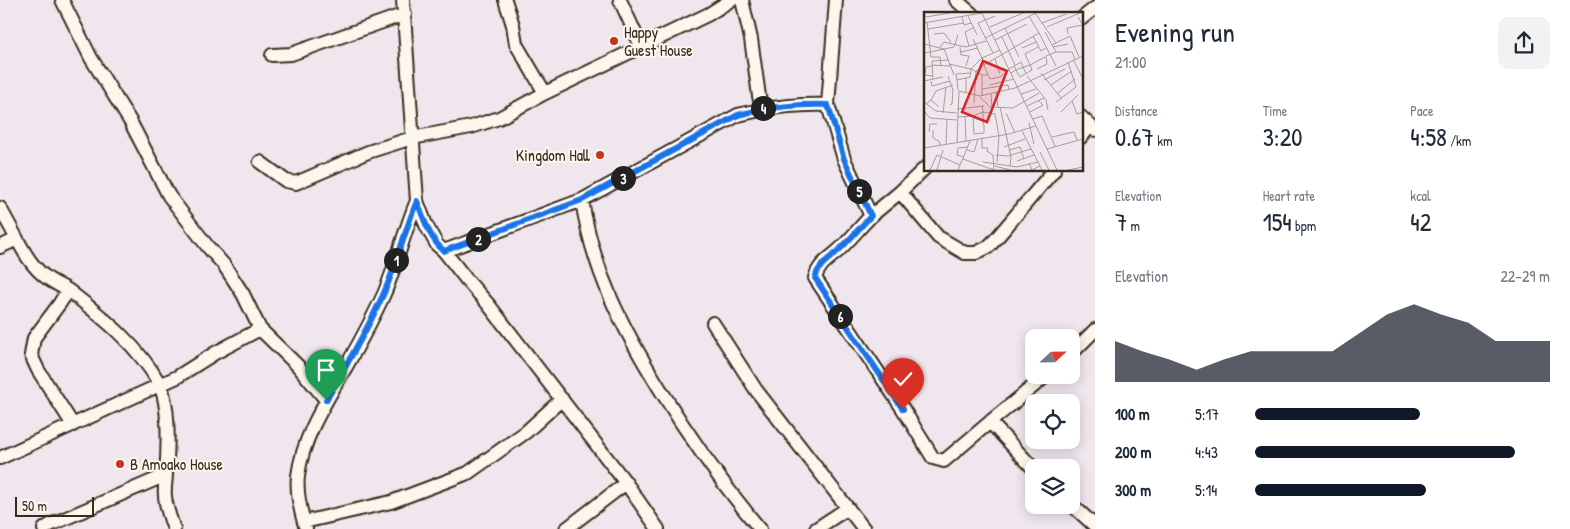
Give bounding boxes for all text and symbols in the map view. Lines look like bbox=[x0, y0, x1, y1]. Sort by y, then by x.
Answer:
inset map bbox=[924, 12, 1082, 171]
text: Evening run bbox=[1115, 13, 1235, 51]
button: share bbox=[1498, 17, 1550, 69]
place label: Happy Guest House bbox=[624, 21, 693, 61]
marker: Happy Guest House bbox=[608, 35, 620, 47]
text: 21:00 bbox=[1115, 51, 1146, 73]
pin: 4 bbox=[750, 96, 776, 120]
text: 4 bbox=[761, 99, 766, 118]
text: Distance bbox=[1115, 101, 1158, 120]
text: Time bbox=[1263, 101, 1287, 120]
text: Pace bbox=[1410, 101, 1434, 120]
text: 0.67 bbox=[1115, 120, 1154, 154]
text: 3:20 bbox=[1263, 120, 1303, 154]
text: 4:58 bbox=[1410, 120, 1447, 154]
text: km bbox=[1154, 131, 1172, 150]
text: /km bbox=[1447, 131, 1471, 150]
place label: Kingdom Hall bbox=[516, 144, 590, 166]
marker: Kingdom Hall bbox=[594, 149, 606, 161]
pin: 3 bbox=[610, 166, 636, 190]
text: 3 bbox=[620, 169, 627, 188]
pin: 5 bbox=[846, 178, 872, 204]
text: 5 bbox=[857, 182, 862, 201]
text: Elevation bbox=[1115, 186, 1162, 205]
text: Heart rate bbox=[1263, 186, 1315, 205]
text: kcal bbox=[1410, 186, 1431, 205]
text: 7 bbox=[1115, 205, 1127, 239]
text: 154 bbox=[1263, 205, 1292, 239]
text: 42 bbox=[1410, 205, 1431, 239]
text: m bbox=[1127, 216, 1140, 235]
text: bpm bbox=[1292, 216, 1316, 235]
pin: 2 bbox=[466, 226, 490, 252]
text: 2 bbox=[475, 230, 482, 249]
pin: 1 bbox=[384, 248, 408, 272]
text: 1 bbox=[394, 251, 399, 270]
text: Elevation bbox=[1115, 265, 1168, 287]
text: 22–29 m bbox=[1500, 265, 1550, 287]
pin: 6 bbox=[828, 304, 852, 328]
text: 6 bbox=[838, 307, 843, 326]
north arrow bbox=[1025, 329, 1080, 384]
map controls bbox=[1025, 329, 1080, 514]
pin bbox=[305, 349, 347, 400]
icon: arrive bbox=[312, 356, 340, 384]
pin bbox=[882, 358, 924, 409]
icon: check bbox=[889, 365, 917, 393]
button: locate bbox=[1025, 394, 1080, 449]
text: 100 m bbox=[1115, 403, 1150, 425]
text: 5:17 bbox=[1195, 403, 1219, 425]
text: 200 m bbox=[1115, 441, 1151, 463]
text: 4:43 bbox=[1195, 441, 1218, 463]
place label: B Amoako House bbox=[130, 453, 223, 475]
marker: B Amoako House bbox=[114, 458, 126, 470]
button: layers bbox=[1025, 459, 1080, 514]
text: 300 m bbox=[1115, 479, 1151, 501]
text: 5:14 bbox=[1195, 479, 1217, 501]
scale bar bbox=[15, 494, 94, 517]
text: 50 m bbox=[22, 496, 47, 515]

